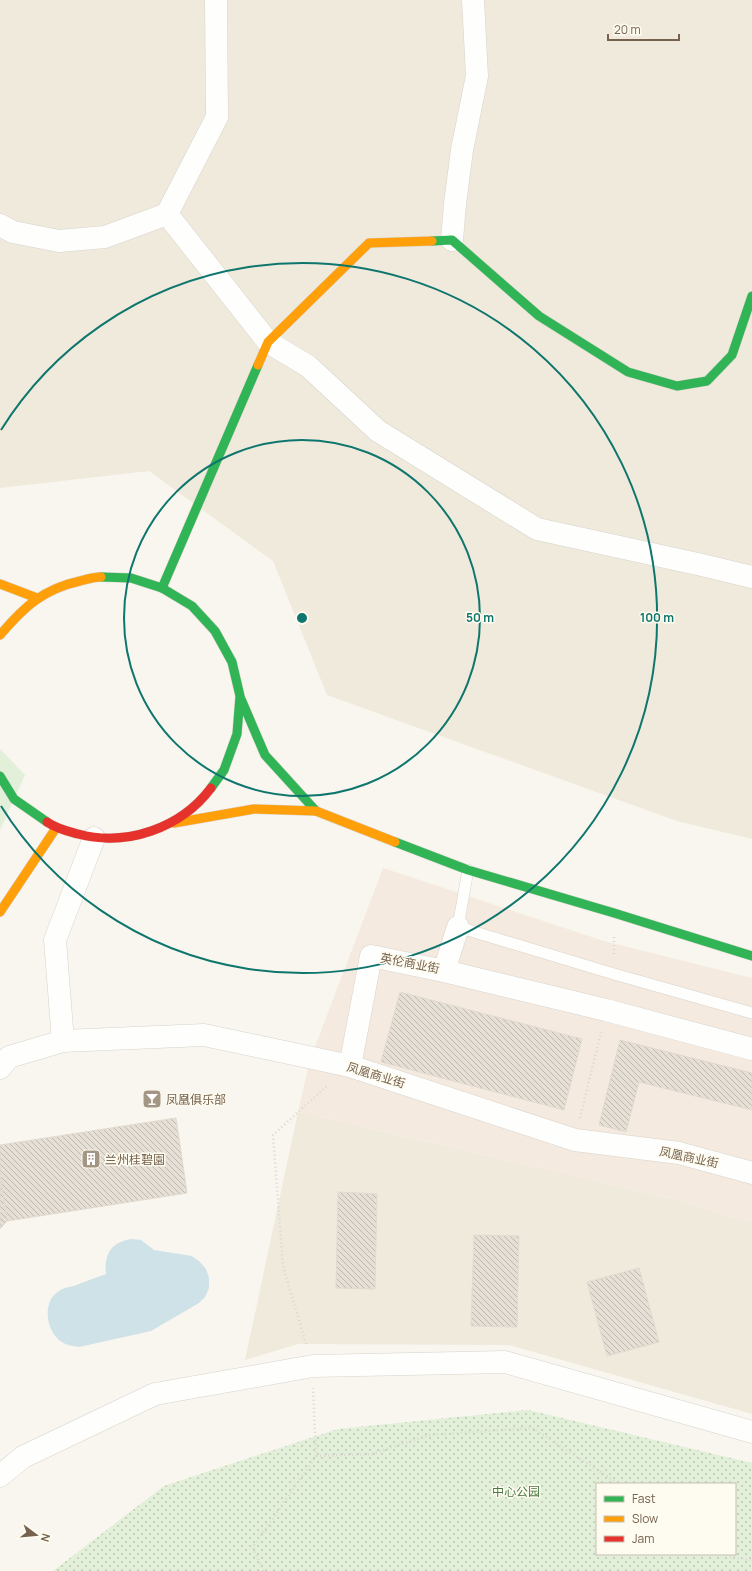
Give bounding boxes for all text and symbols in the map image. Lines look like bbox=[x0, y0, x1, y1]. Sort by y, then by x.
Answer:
scale bar bbox=[608, 16, 679, 42]
text: 20 m bbox=[614, 21, 641, 38]
text: 50 m bbox=[466, 609, 494, 626]
text: 100 m bbox=[640, 609, 674, 626]
centre of rings bbox=[295, 611, 309, 625]
street label: 英伦商业街 bbox=[379, 949, 441, 977]
street label: 凤凰商业街 bbox=[345, 1058, 407, 1092]
bar icon: 凤凰俱乐部 bbox=[141, 1088, 163, 1110]
place label: 凤凰俱乐部 bbox=[166, 1091, 226, 1108]
street label: 凤凰商业街 bbox=[658, 1142, 720, 1172]
building icon: 兰州桂碧園 bbox=[80, 1148, 102, 1170]
place label: 兰州桂碧園 bbox=[105, 1151, 165, 1168]
park label: 中心公园 bbox=[492, 1483, 540, 1500]
legend bbox=[596, 1483, 736, 1555]
text: Fast bbox=[632, 1490, 656, 1507]
text: Slow bbox=[632, 1510, 658, 1527]
north arrow bbox=[16, 1515, 56, 1555]
text: Jam bbox=[632, 1530, 654, 1547]
text: N bbox=[38, 1532, 54, 1544]

